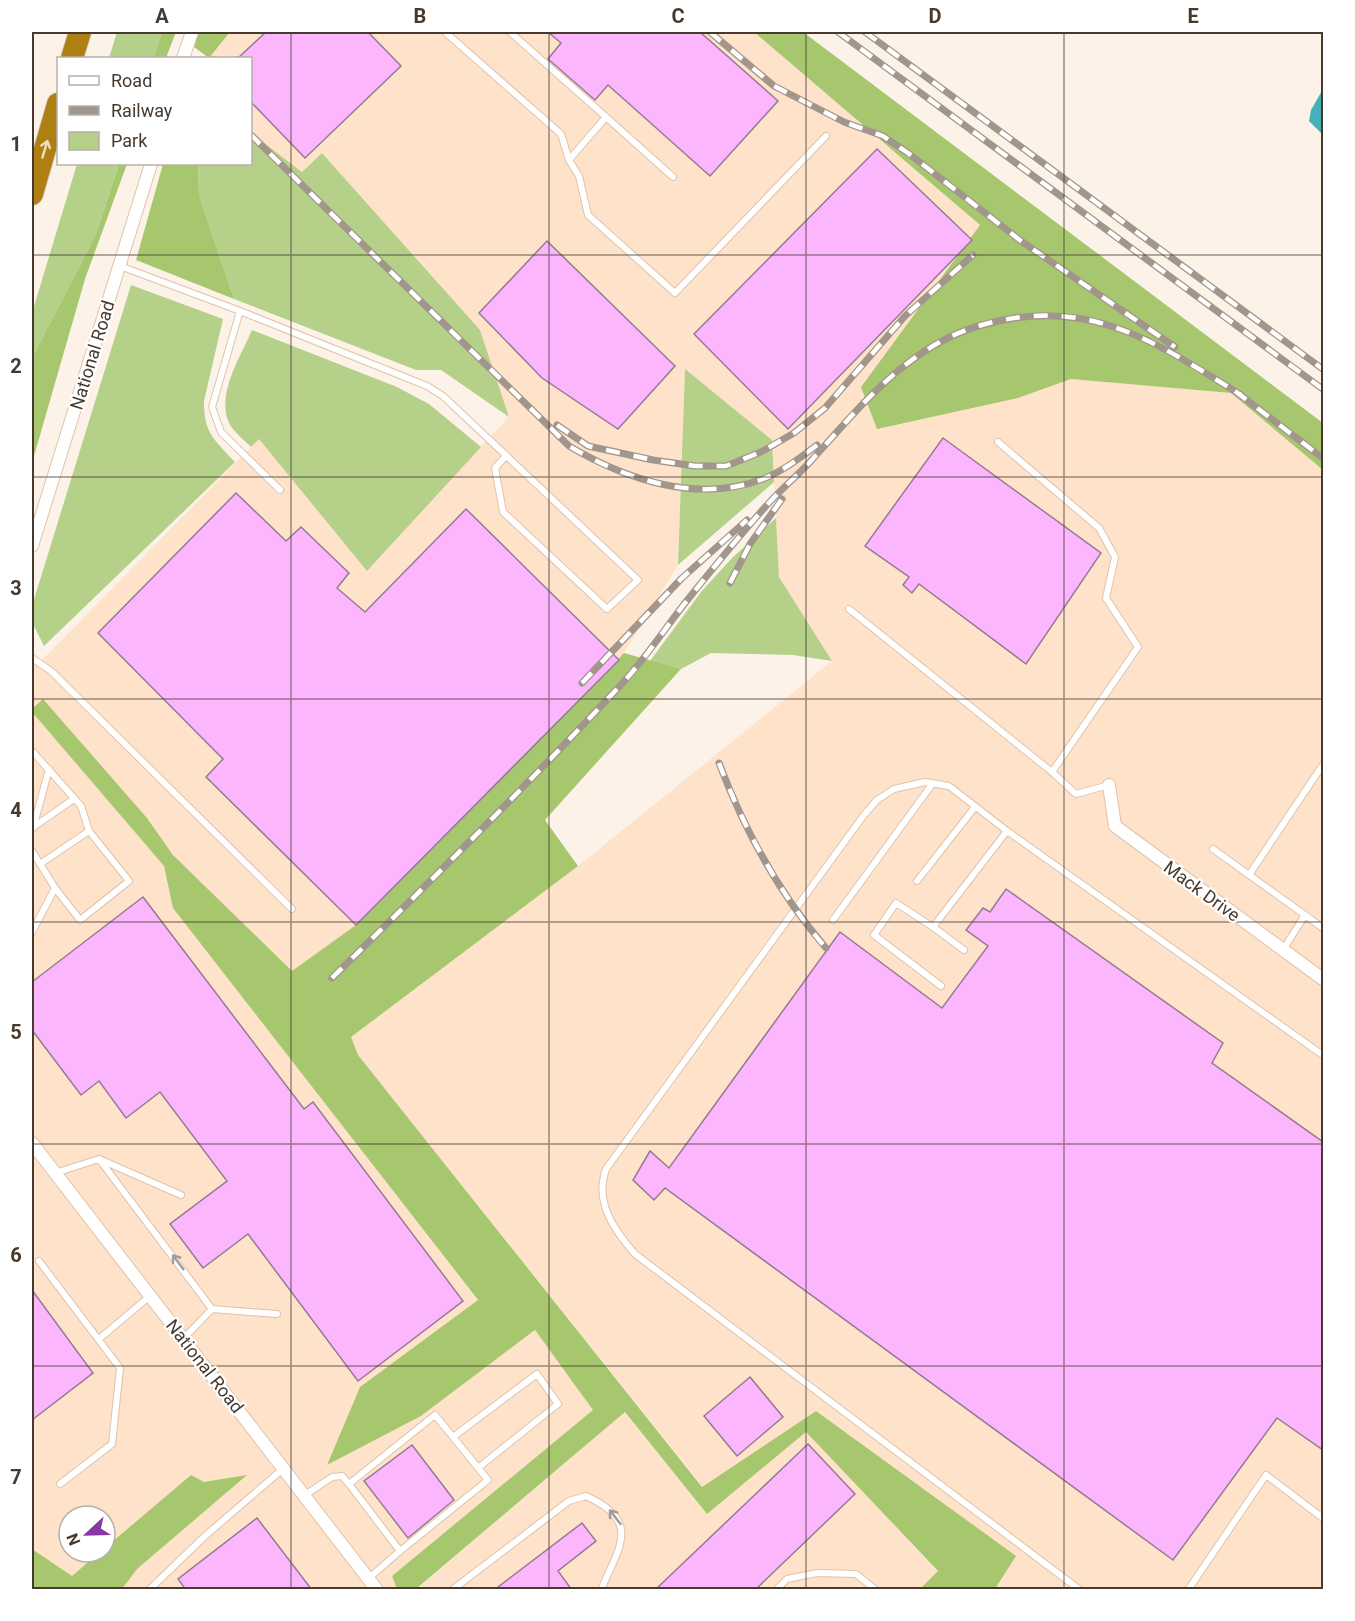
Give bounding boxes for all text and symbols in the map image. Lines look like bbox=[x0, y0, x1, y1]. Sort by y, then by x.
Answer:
text: A bbox=[155, 4, 169, 28]
text: B bbox=[414, 4, 426, 28]
text: C bbox=[671, 4, 685, 28]
text: D bbox=[929, 4, 942, 28]
text: E bbox=[1187, 4, 1199, 28]
legend bbox=[57, 57, 252, 165]
text: Road bbox=[111, 70, 152, 91]
text: Railway bbox=[111, 100, 173, 121]
text: Park bbox=[111, 130, 148, 151]
text: 1 bbox=[10, 132, 22, 156]
one-way arrow bbox=[40, 140, 51, 159]
street label: National Road bbox=[65, 298, 119, 412]
text: 2 bbox=[10, 354, 22, 378]
text: 3 bbox=[10, 576, 22, 600]
text: 4 bbox=[10, 798, 22, 822]
street label: Mack Drive bbox=[1160, 856, 1244, 926]
text: 5 bbox=[10, 1020, 22, 1044]
text: 6 bbox=[10, 1243, 22, 1267]
one-way arrow bbox=[171, 1254, 184, 1270]
street label: National Road bbox=[162, 1315, 248, 1417]
text: 7 bbox=[10, 1465, 22, 1489]
north arrow bbox=[57, 1504, 117, 1564]
one-way arrow bbox=[608, 1509, 621, 1525]
text: N bbox=[63, 1531, 84, 1548]

